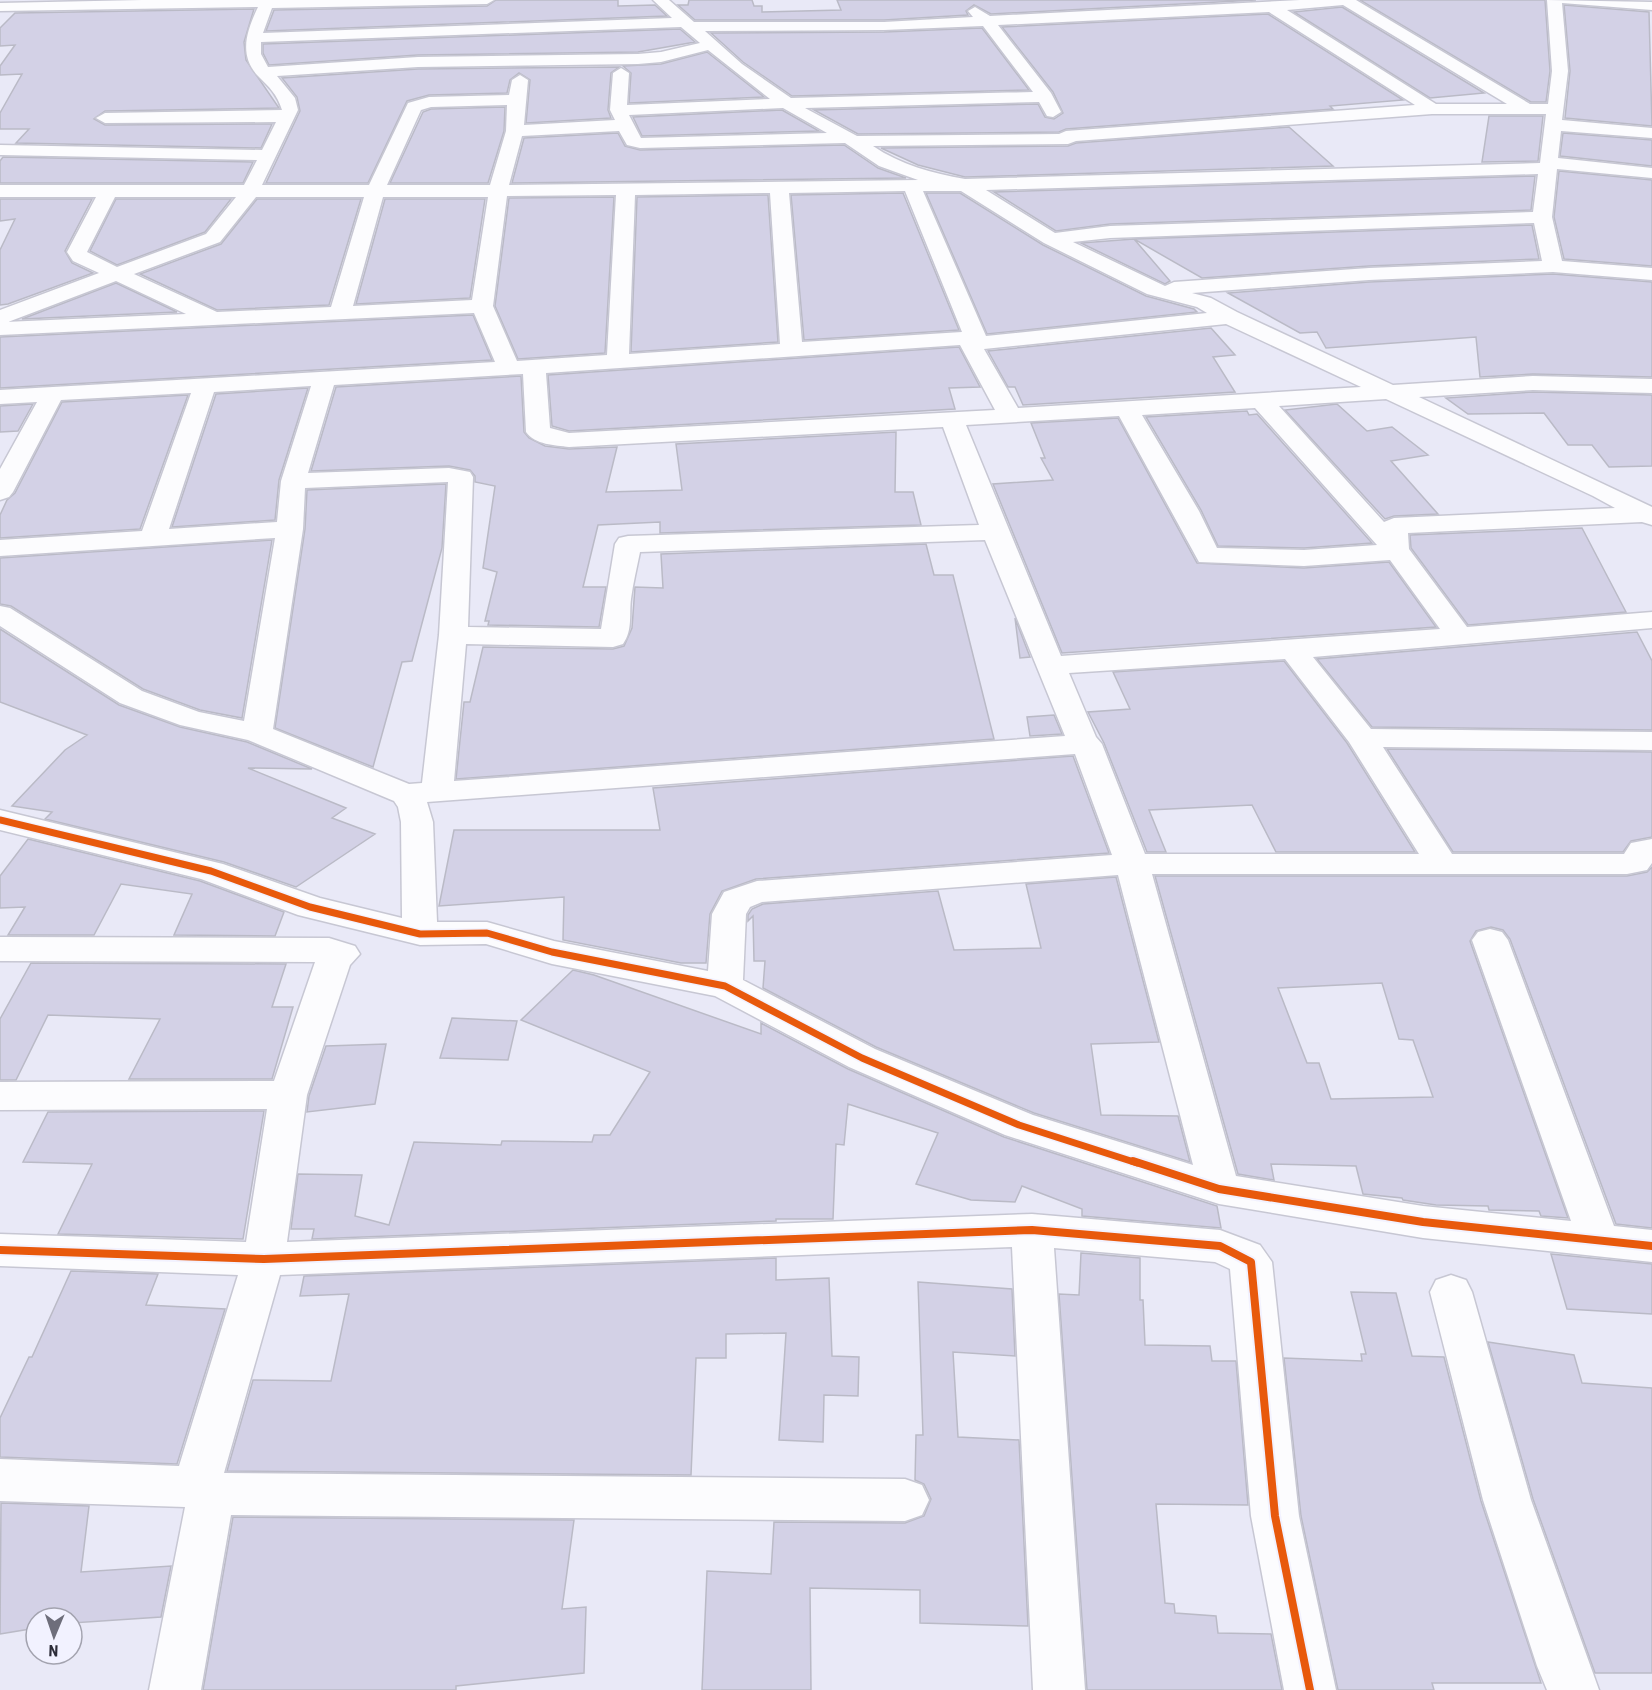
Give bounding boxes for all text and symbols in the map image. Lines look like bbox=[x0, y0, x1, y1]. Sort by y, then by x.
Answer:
north arrow bbox=[24, 1606, 84, 1666]
text: N bbox=[48, 1641, 59, 1660]

